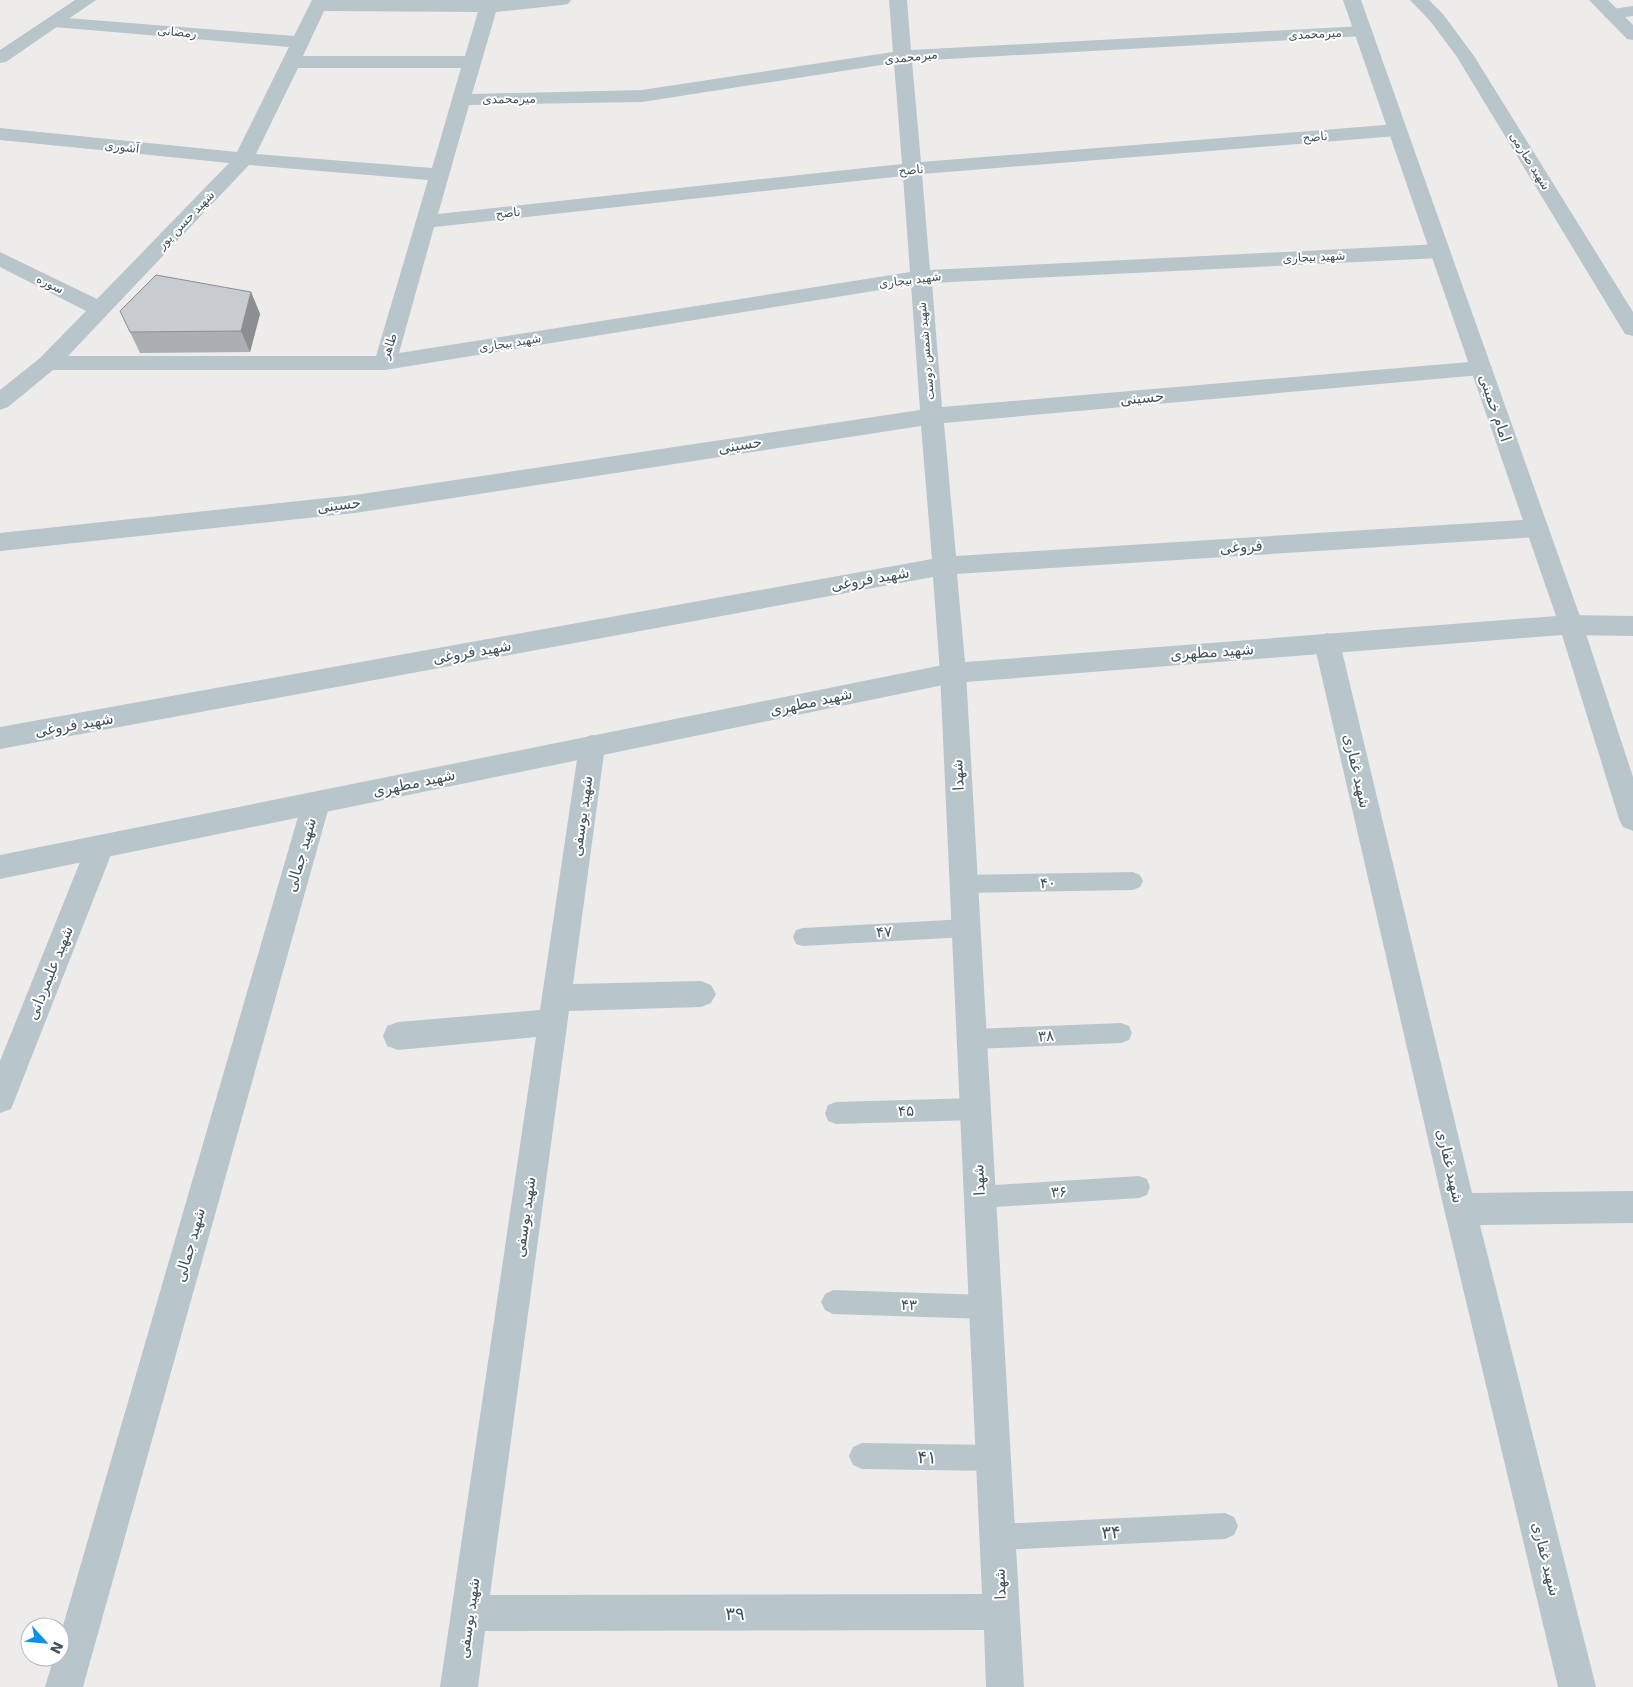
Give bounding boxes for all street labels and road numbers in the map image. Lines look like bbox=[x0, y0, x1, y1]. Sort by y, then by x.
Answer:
street label: رمضانی bbox=[157, 23, 198, 42]
street label: میرمحمدی bbox=[1288, 26, 1342, 43]
street label: میرمحمدی bbox=[884, 47, 938, 68]
street label: میرمحمدی bbox=[482, 92, 536, 107]
street label: ناصح bbox=[1302, 129, 1328, 145]
street label: شهید صارمی bbox=[1506, 130, 1553, 193]
street label: آشوری bbox=[104, 137, 141, 157]
street label: ناصح bbox=[898, 162, 924, 178]
street label: شهید حسن پور bbox=[154, 188, 218, 254]
street label: ناصح bbox=[495, 205, 521, 221]
street label: شهید بیجاری bbox=[1282, 248, 1346, 267]
street label: شهید بیجاری bbox=[878, 269, 942, 292]
street label: سوره bbox=[34, 271, 66, 297]
street label: شهید شمس دوست bbox=[915, 301, 938, 401]
street label: طاهر bbox=[378, 331, 401, 362]
street label: شهید بیجاری bbox=[478, 331, 542, 356]
street label: امام خمینی bbox=[1475, 372, 1515, 444]
street label: حسینی bbox=[1119, 387, 1165, 409]
street label: حسینی bbox=[717, 433, 763, 457]
street label: حسینی bbox=[316, 493, 362, 517]
street label: فروغی bbox=[1219, 537, 1263, 557]
street label: شهید فروغی bbox=[829, 563, 911, 595]
street label: شهید فروغی bbox=[431, 636, 513, 668]
street label: شهید مطهری bbox=[1170, 640, 1254, 664]
street label: شهید مطهری bbox=[768, 684, 854, 720]
street label: شهید فروغی bbox=[33, 709, 115, 741]
street label: شهید غفاری bbox=[1340, 732, 1374, 810]
street label: شهدا bbox=[948, 759, 968, 791]
street label: شهید مطهری bbox=[371, 765, 457, 801]
street label: شهید یوسفی bbox=[567, 775, 597, 857]
street label: شهید جمالی bbox=[282, 816, 320, 894]
street label: ۴۰ bbox=[1040, 874, 1056, 892]
street label: شهید علیمردانی bbox=[23, 923, 77, 1023]
street label: ۴۷ bbox=[875, 923, 893, 941]
street label: ۳۸ bbox=[1037, 1027, 1055, 1045]
street label: ۴۵ bbox=[898, 1102, 914, 1120]
street label: شهید غفاری bbox=[1433, 1127, 1467, 1205]
street label: شهدا bbox=[969, 1164, 989, 1196]
street label: شهید یوسفی bbox=[510, 1176, 540, 1258]
street label: ۳۶ bbox=[1050, 1182, 1068, 1202]
street label: شهید جمالی bbox=[171, 1206, 209, 1284]
street label: ۴۳ bbox=[901, 1296, 917, 1314]
street label: ۴۱ bbox=[917, 1446, 937, 1468]
street label: شهید غفاری bbox=[1528, 1520, 1564, 1598]
street label: ۳۴ bbox=[1101, 1521, 1121, 1543]
street label: شهدا bbox=[990, 1568, 1010, 1600]
street label: شهید یوسفی bbox=[454, 1577, 484, 1659]
street label: ۳۹ bbox=[725, 1603, 745, 1624]

